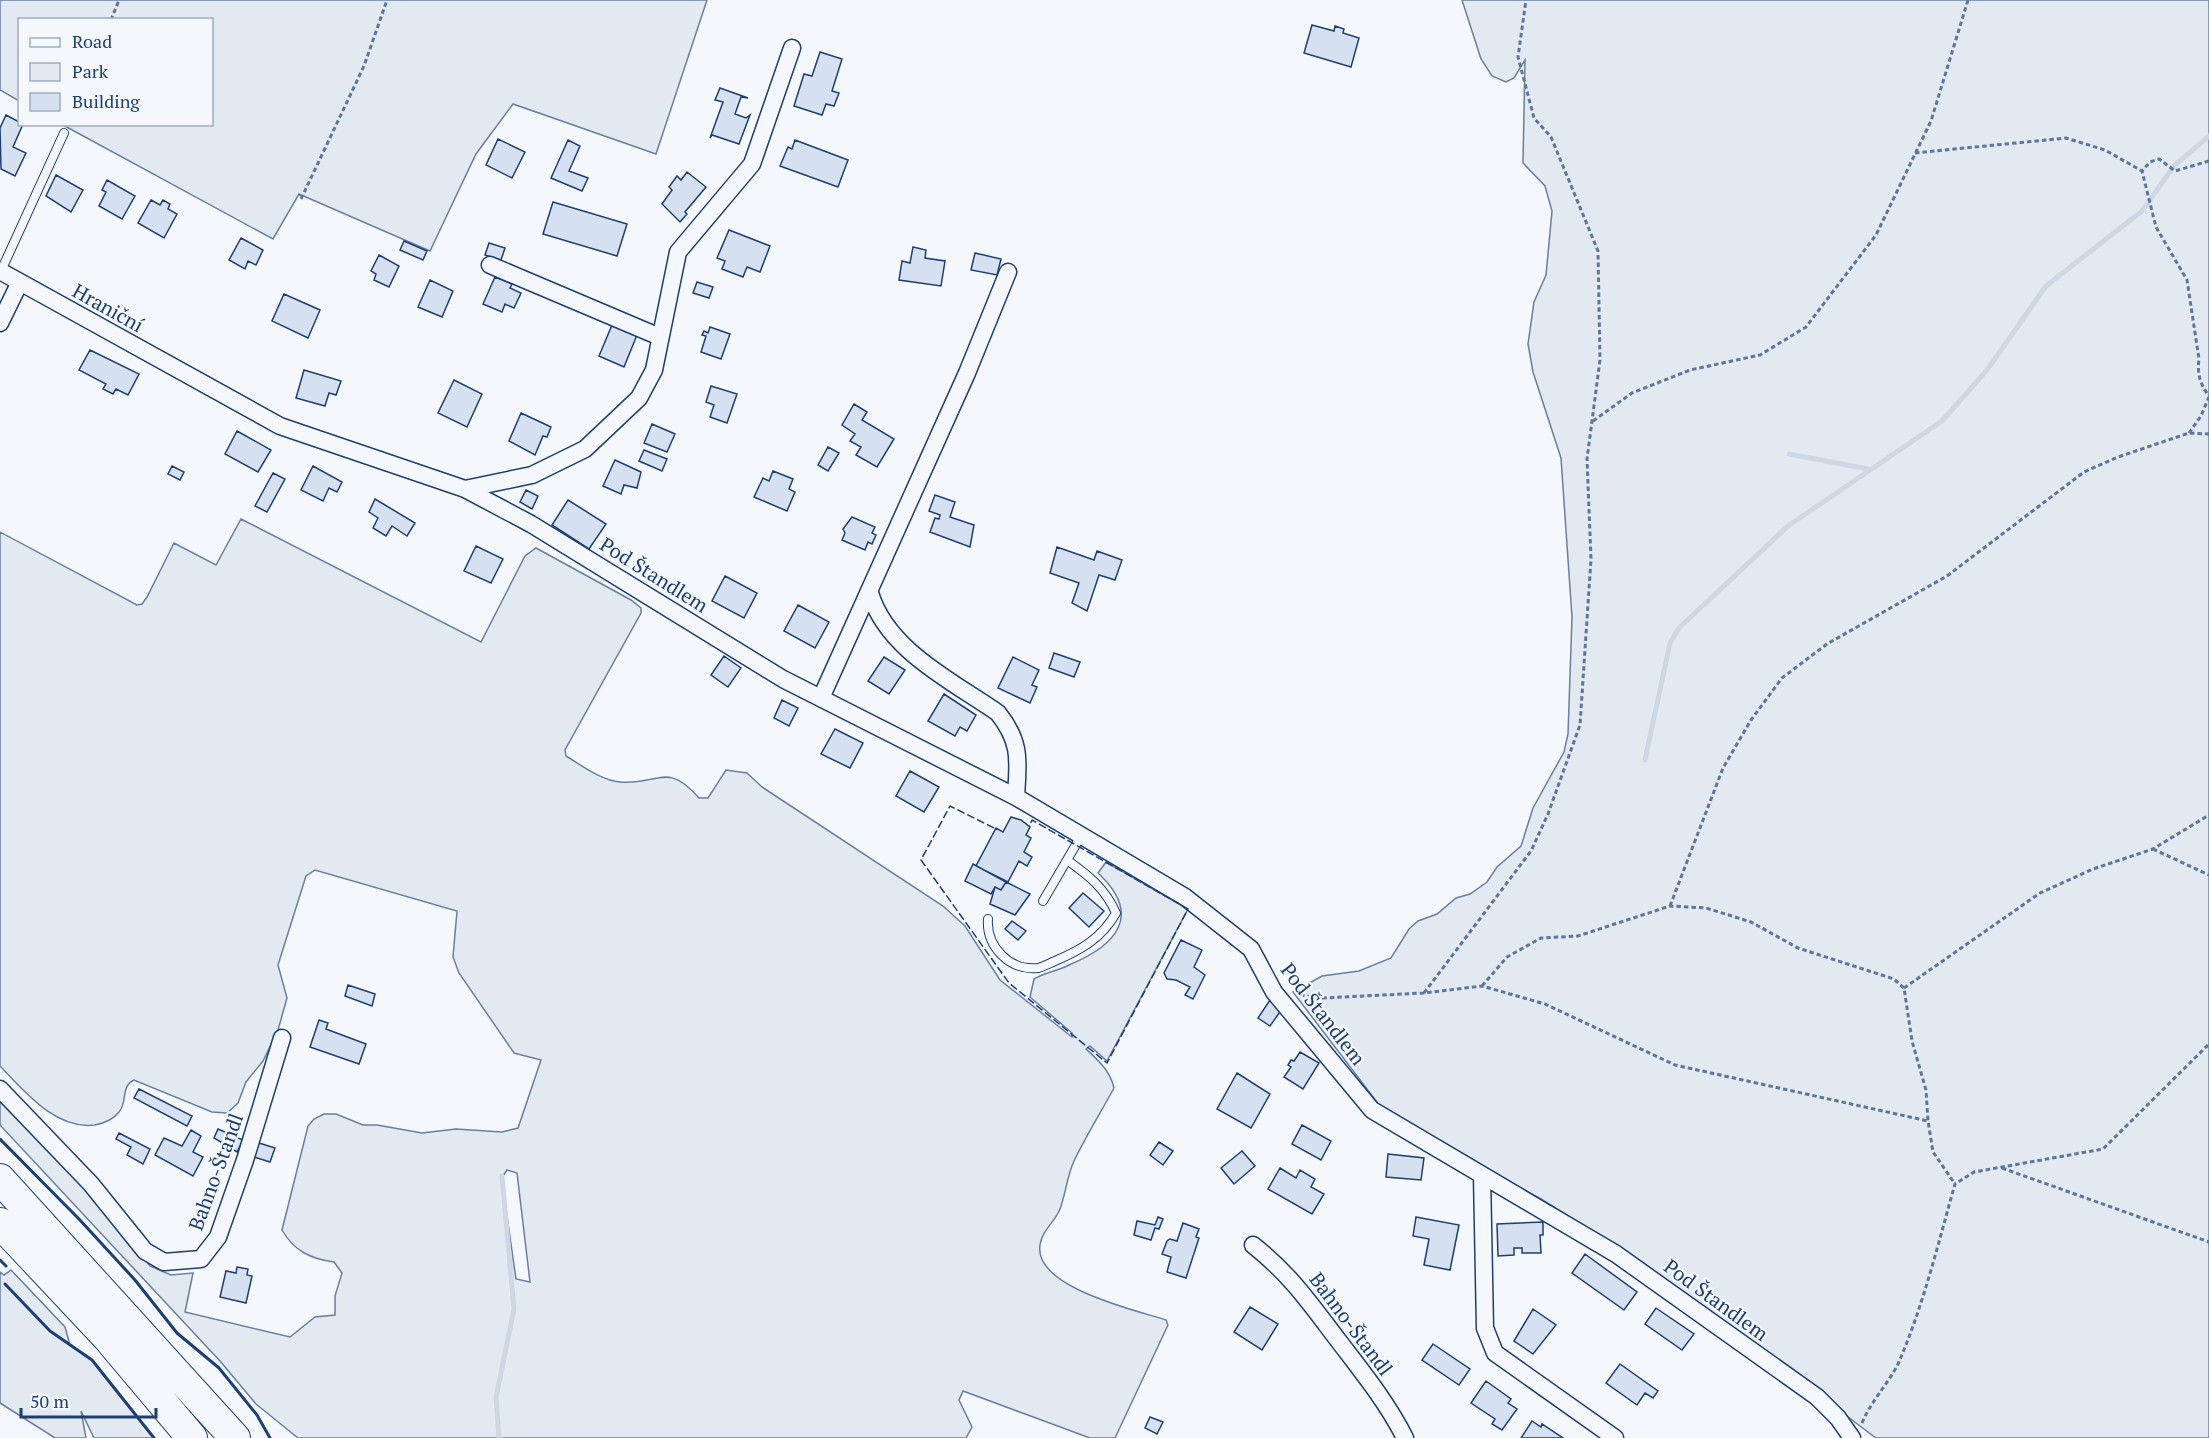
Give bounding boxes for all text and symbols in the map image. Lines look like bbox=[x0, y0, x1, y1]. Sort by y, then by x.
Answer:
legend bbox=[18, 18, 213, 126]
text: Road bbox=[72, 29, 112, 53]
text: Park bbox=[72, 59, 109, 83]
text: Building bbox=[72, 89, 140, 113]
street label: Hraniční bbox=[68, 277, 149, 338]
street label: Pod Štandlem bbox=[595, 531, 714, 619]
street label: Pod Štandlem bbox=[1275, 957, 1372, 1070]
street label: Bahno-Štandl bbox=[182, 1110, 249, 1234]
street label: Pod Štandlem bbox=[1659, 1253, 1774, 1347]
street label: Bahno-Štandl bbox=[1304, 1267, 1399, 1381]
scale bar bbox=[21, 1381, 156, 1419]
text: 50 m bbox=[30, 1389, 70, 1413]

